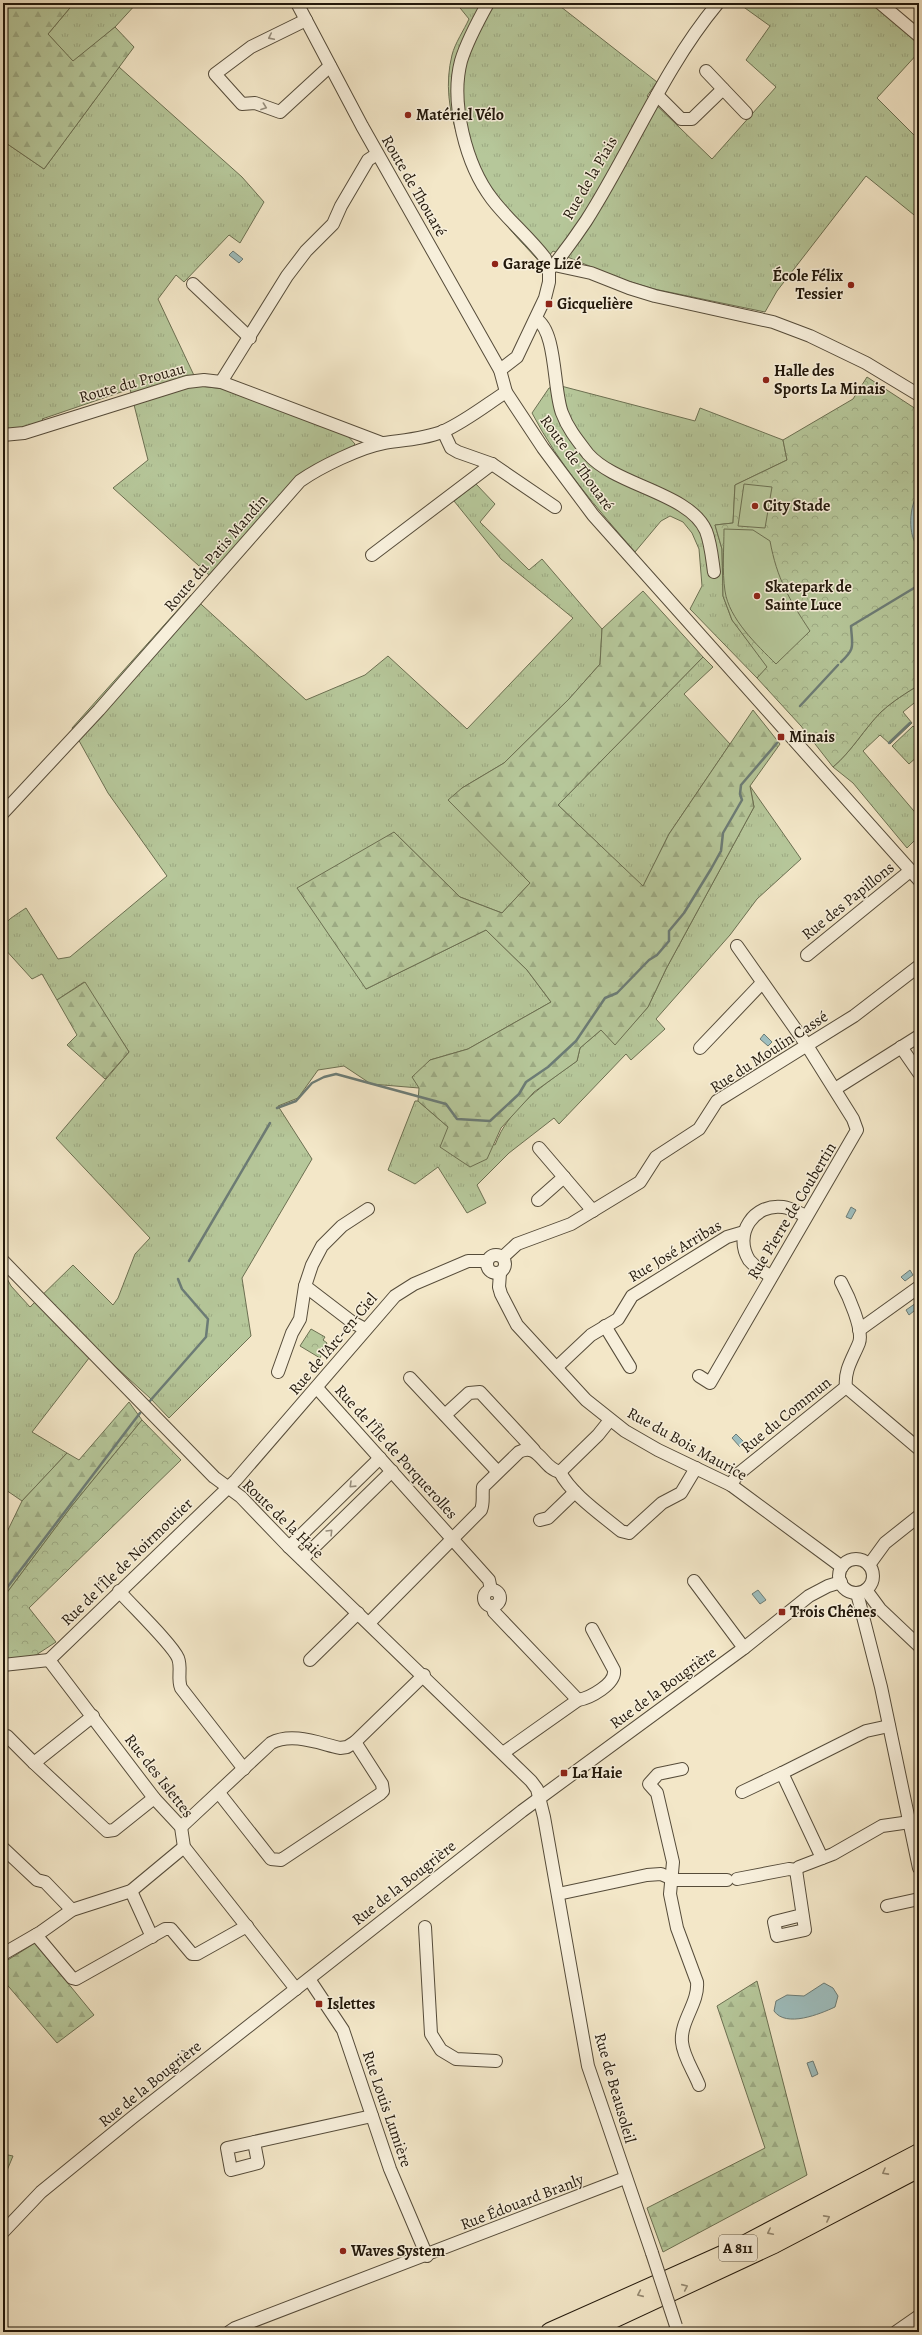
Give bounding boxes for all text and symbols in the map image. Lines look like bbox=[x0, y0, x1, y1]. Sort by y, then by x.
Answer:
one-way arrow bbox=[268, 32, 275, 40]
one-way arrow bbox=[260, 102, 267, 110]
place label: Matériel Vélo bbox=[416, 104, 504, 126]
marker: Matériel Vélo bbox=[403, 110, 413, 120]
street label: Route de Thouaré bbox=[376, 131, 452, 241]
street label: Rue de la Piais bbox=[557, 132, 623, 224]
place label: Garage Lizé bbox=[503, 253, 581, 275]
marker: Garage Lizé bbox=[490, 259, 500, 269]
place label: École Félix Tessier bbox=[773, 265, 843, 305]
marker: École Félix Tessier bbox=[846, 280, 856, 290]
place label: Gicquelière bbox=[557, 293, 633, 315]
marker: Gicquelière bbox=[544, 299, 554, 309]
street label: Route du Prouau bbox=[76, 357, 188, 409]
place label: Halle des Sports La Minais bbox=[774, 360, 886, 400]
marker: Halle des Sports La Minais bbox=[761, 375, 771, 385]
street label: Route de Thouaré bbox=[535, 411, 619, 515]
street label: Route du Patis Mandin bbox=[159, 489, 273, 616]
place label: City Stade bbox=[763, 495, 830, 517]
marker: City Stade bbox=[750, 501, 760, 511]
place label: Skatepark de Sainte Luce bbox=[765, 576, 852, 616]
marker: Skatepark de Sainte Luce bbox=[752, 591, 762, 601]
place label: Minais bbox=[789, 726, 835, 748]
marker: Minais bbox=[776, 732, 786, 742]
street label: Rue des Papillons bbox=[797, 857, 899, 945]
street label: Rue du Moulin Cassé bbox=[706, 1006, 832, 1098]
street label: Rue Pierre de Coubertin bbox=[742, 1138, 842, 1284]
street label: Rue José Arribas bbox=[624, 1214, 726, 1288]
street label: Rue de l'Arc-en-Ciel bbox=[284, 1288, 382, 1400]
street label: Rue du Commun bbox=[736, 1372, 836, 1458]
street label: Rue de l'Île de Porquerolles bbox=[329, 1380, 463, 1524]
street label: Rue du Bois Maurice bbox=[623, 1402, 751, 1486]
street label: Route de la Haie bbox=[237, 1474, 329, 1564]
one-way arrow bbox=[349, 1480, 357, 1488]
street label: Rue de l'Île de Noirmoutier bbox=[56, 1493, 198, 1631]
one-way arrow bbox=[325, 1529, 333, 1537]
place label: Trois Chênes bbox=[790, 1601, 876, 1623]
marker: Trois Chênes bbox=[777, 1607, 787, 1617]
street label: Rue de la Bougrière bbox=[605, 1642, 721, 1734]
street label: Rue des Islettes bbox=[119, 1730, 199, 1822]
place label: La Haie bbox=[572, 1762, 623, 1784]
marker: La Haie bbox=[559, 1768, 569, 1778]
street label: Rue de la Bougrière bbox=[347, 1835, 461, 1931]
place label: Islettes bbox=[327, 1993, 375, 2015]
marker: Islettes bbox=[314, 1999, 324, 2009]
street label: Rue de Beausoleil bbox=[589, 2030, 641, 2146]
street label: Rue de la Bougrière bbox=[94, 2036, 206, 2132]
street label: Rue Louis Lumière bbox=[357, 2048, 417, 2170]
one-way arrow bbox=[882, 2167, 889, 2175]
street label: Rue Édouard Branly bbox=[457, 2168, 588, 2236]
one-way arrow bbox=[822, 2215, 830, 2222]
one-way arrow bbox=[767, 2228, 774, 2235]
road number: A 811 bbox=[719, 2235, 757, 2261]
place label: Waves System bbox=[350, 2240, 446, 2262]
marker: Waves System bbox=[338, 2246, 348, 2256]
one-way arrow bbox=[680, 2284, 688, 2292]
one-way arrow bbox=[636, 2289, 644, 2297]

